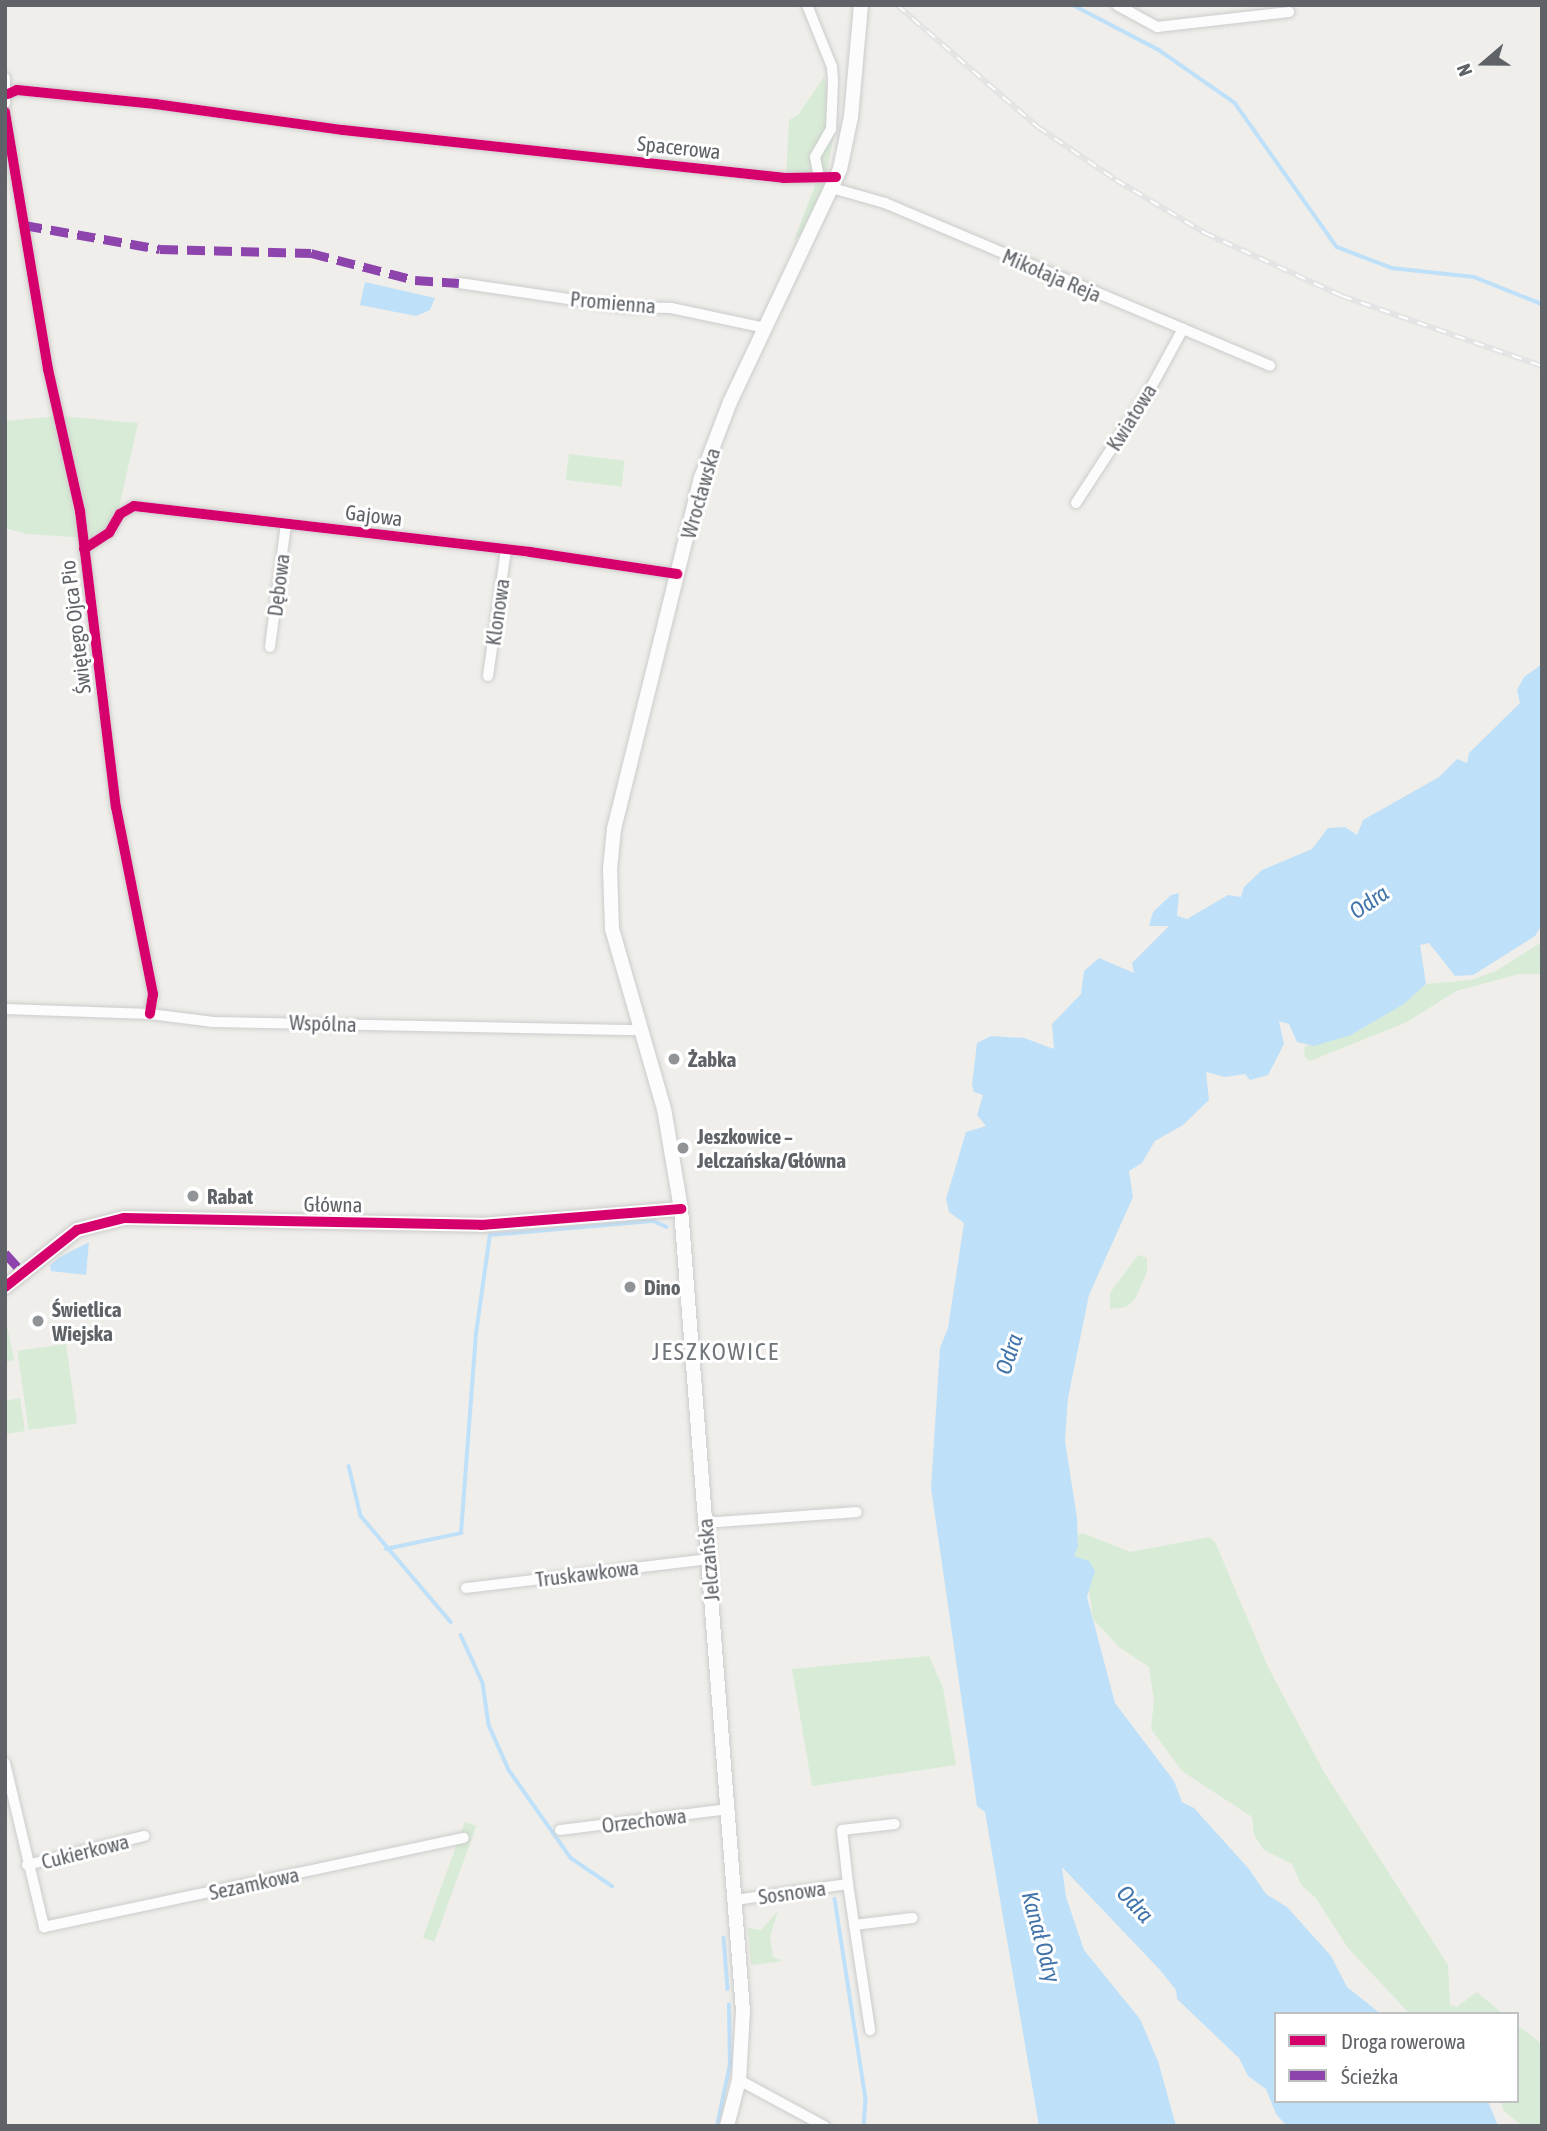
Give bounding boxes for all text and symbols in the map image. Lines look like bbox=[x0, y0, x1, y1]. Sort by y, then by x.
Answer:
north arrow bbox=[1449, 28, 1519, 98]
text: N bbox=[1452, 61, 1477, 79]
street label: Spacerowa bbox=[636, 130, 722, 164]
street label: Mikołaja Reja bbox=[999, 243, 1105, 307]
street label: Promienna bbox=[569, 286, 657, 318]
street label: Kwiatowa bbox=[1101, 379, 1161, 455]
street label: Wrocławska bbox=[675, 445, 725, 541]
street label: Gajowa bbox=[344, 499, 404, 531]
street label: Dębowa bbox=[262, 552, 294, 618]
street label: Świętego Ojca Pio bbox=[54, 559, 96, 695]
street label: Klonowa bbox=[480, 577, 514, 647]
water label: Odra bbox=[1344, 879, 1394, 925]
street label: Wspólna bbox=[289, 1009, 357, 1037]
place label: Żabka bbox=[688, 1046, 736, 1072]
marker: Żabka bbox=[666, 1051, 682, 1067]
place label: Jeszkowice – Jelczańska/Główna bbox=[697, 1123, 846, 1173]
marker: Jeszkowice – Jelczańska/Główna bbox=[675, 1140, 691, 1156]
place label: Rabat bbox=[207, 1183, 253, 1209]
marker: Rabat bbox=[185, 1188, 201, 1204]
street label: Główna bbox=[303, 1191, 363, 1217]
place label: Dino bbox=[644, 1274, 681, 1300]
marker: Dino bbox=[622, 1279, 638, 1295]
place label: Świetlica Wiejska bbox=[52, 1296, 121, 1346]
marker: Świetlica Wiejska bbox=[30, 1313, 46, 1329]
water label: Odra bbox=[989, 1330, 1029, 1378]
district label: JESZKOWICE bbox=[653, 1338, 779, 1366]
street label: Jelczańska bbox=[692, 1517, 724, 1603]
street label: Truskawkowa bbox=[534, 1554, 640, 1592]
street label: Orzechowa bbox=[600, 1802, 688, 1838]
street label: Cukierkowa bbox=[39, 1828, 131, 1874]
street label: Sezamkowa bbox=[207, 1861, 301, 1905]
street label: Sosnowa bbox=[757, 1875, 827, 1909]
water label: Odra bbox=[1111, 1880, 1159, 1928]
water label: Kanał Odry bbox=[1016, 1888, 1066, 1986]
legend bbox=[1274, 2012, 1519, 2103]
text: Droga rowerowa bbox=[1341, 2029, 1466, 2053]
text: Ścieżka bbox=[1341, 2064, 1399, 2088]

